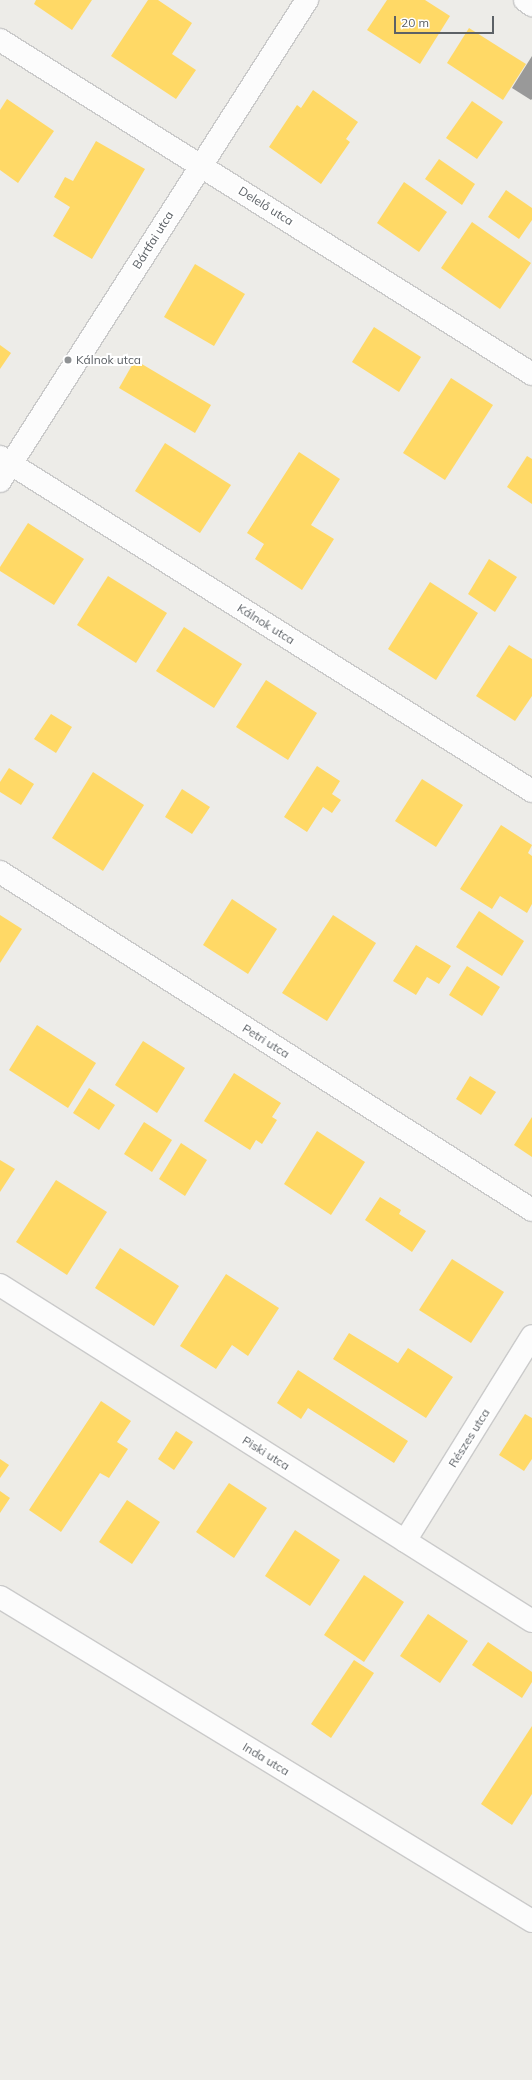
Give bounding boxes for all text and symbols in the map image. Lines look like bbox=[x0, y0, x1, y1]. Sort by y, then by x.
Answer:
scale bar bbox=[396, 8, 496, 34]
text: 20 m bbox=[401, 15, 429, 30]
street label: Delelő utca bbox=[236, 184, 296, 228]
street label: Bártfai utca bbox=[130, 208, 176, 272]
place label: Kálnok utca bbox=[76, 353, 141, 367]
marker: Kálnok utca bbox=[63, 355, 73, 365]
street label: Kálnok utca bbox=[235, 601, 297, 647]
street label: Petri utca bbox=[240, 1021, 292, 1061]
street label: Részes utca bbox=[445, 1406, 493, 1470]
street label: Piski utca bbox=[240, 1433, 292, 1473]
street label: Inda utca bbox=[240, 1739, 292, 1779]

